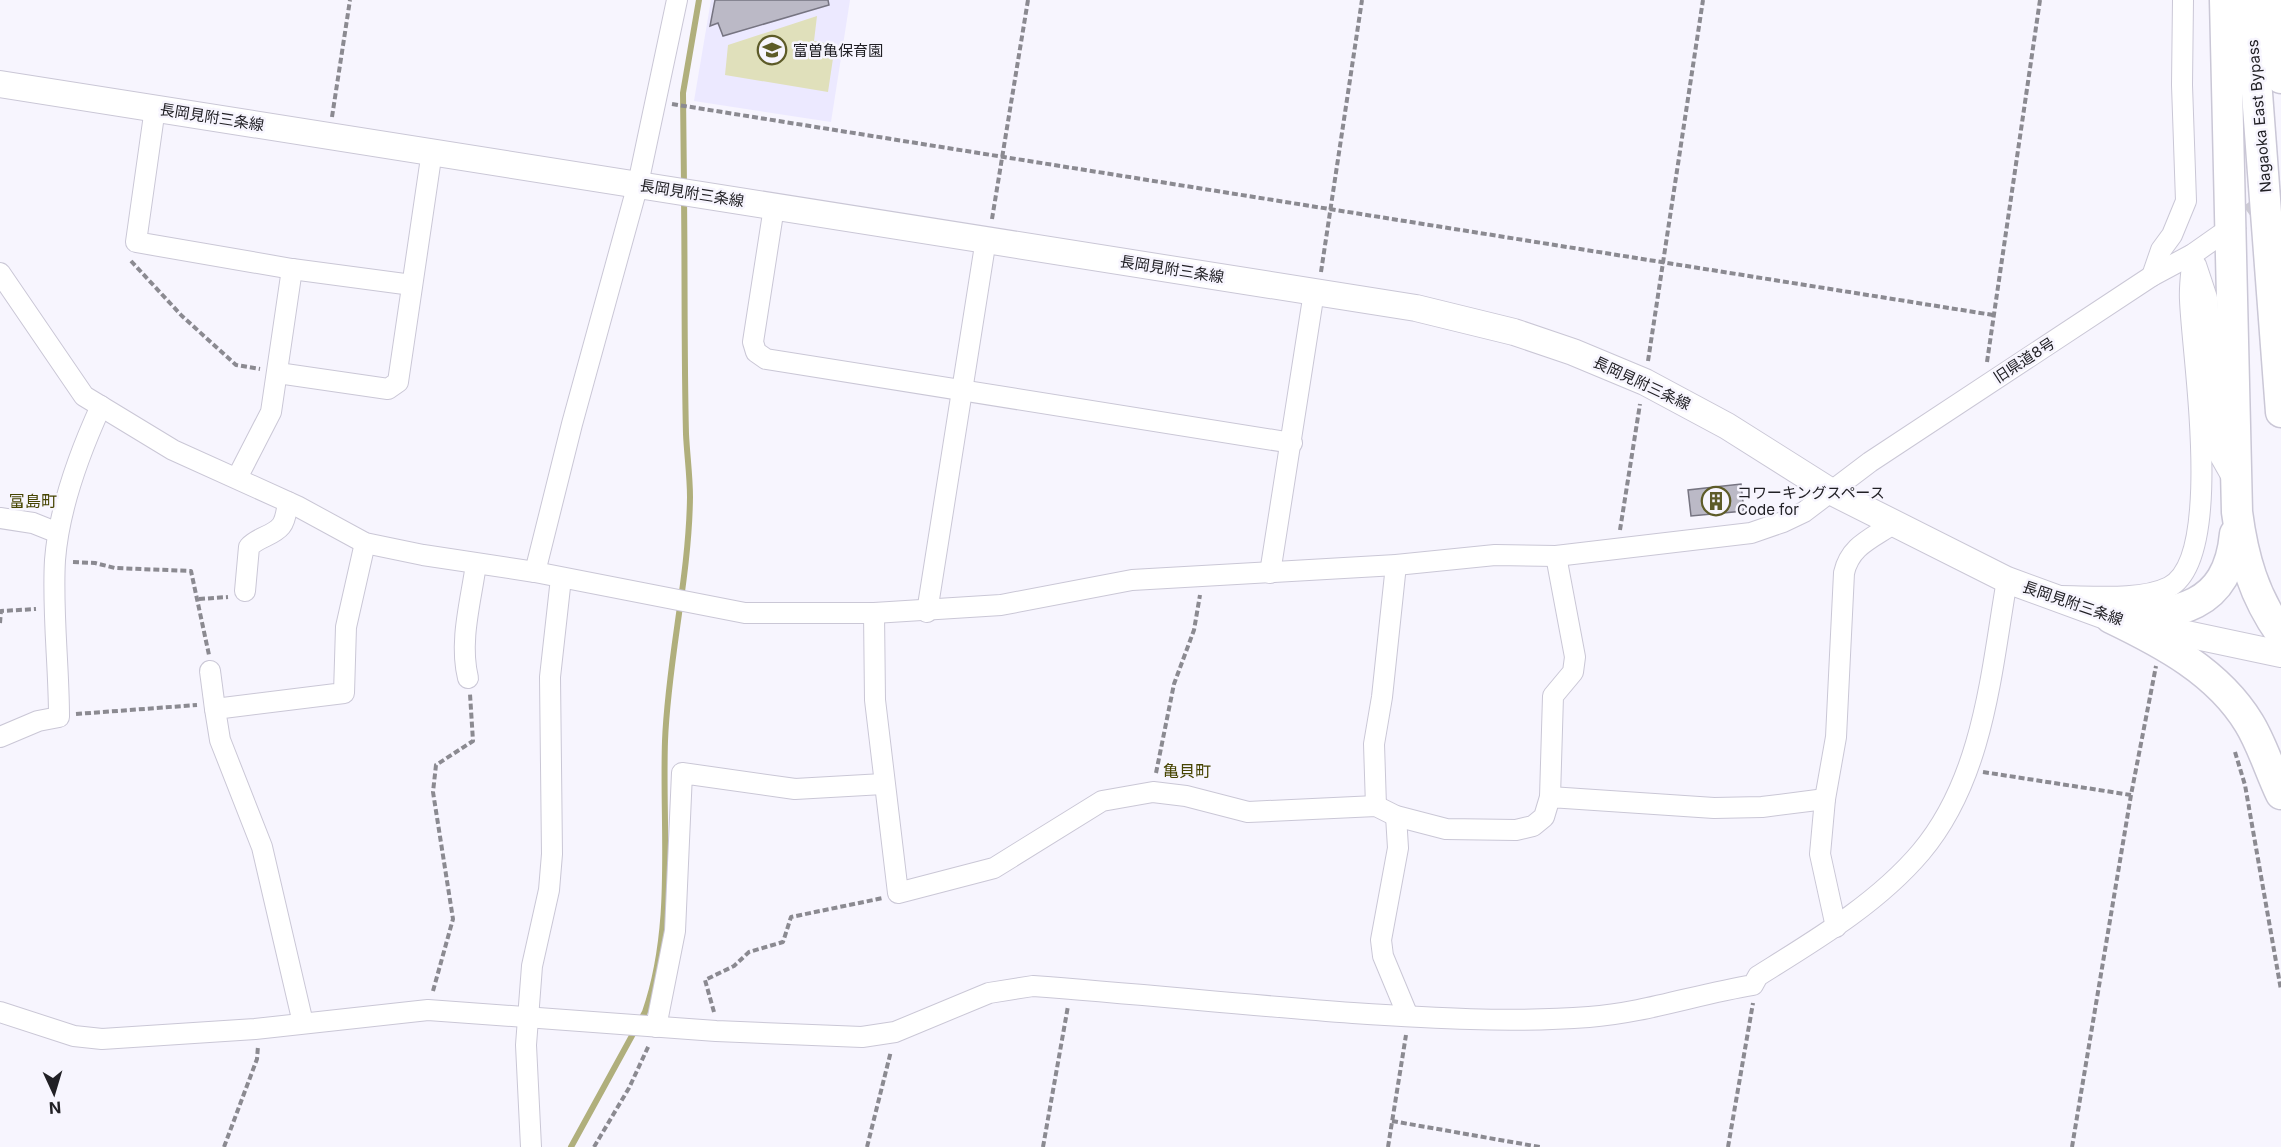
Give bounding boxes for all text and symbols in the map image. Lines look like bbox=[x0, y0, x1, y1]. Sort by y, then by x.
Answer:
school or university icon: 富曽亀保育園 bbox=[756, 34, 788, 66]
street label: Nagaoka East Bypass bbox=[2243, 39, 2275, 193]
place label: 富曽亀保育園 bbox=[793, 41, 883, 60]
street label: 長岡見附三条線 bbox=[159, 99, 265, 135]
street label: 長岡見附三条線 bbox=[639, 175, 745, 211]
street label: 長岡見附三条線 bbox=[1119, 251, 1225, 287]
street label: 旧県道8号 bbox=[1990, 333, 2058, 387]
street label: 長岡見附三条線 bbox=[1590, 352, 1694, 414]
place label: コワーキングスペース Code for bbox=[1737, 483, 1885, 519]
building icon: コワーキングスペース Code for bbox=[1700, 485, 1732, 517]
district label: 富島町 bbox=[9, 491, 57, 511]
street label: 長岡見附三条線 bbox=[2020, 577, 2126, 629]
district label: 亀貝町 bbox=[1163, 761, 1211, 781]
north arrow bbox=[24, 1063, 84, 1123]
text: N bbox=[48, 1098, 62, 1118]

